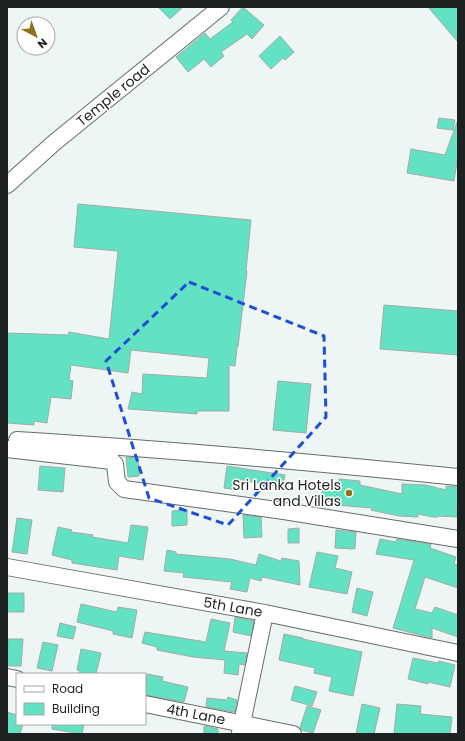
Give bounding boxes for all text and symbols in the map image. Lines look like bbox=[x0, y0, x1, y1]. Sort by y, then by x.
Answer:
north arrow bbox=[16, 16, 56, 56]
text: N bbox=[34, 35, 51, 52]
street label: Temple road bbox=[72, 59, 154, 131]
place label: Sri Lanka Hotels and Villas bbox=[232, 475, 341, 511]
marker: Sri Lanka Hotels and Villas bbox=[344, 488, 354, 498]
street label: 5th Lane bbox=[202, 592, 264, 622]
legend bbox=[16, 673, 146, 725]
text: Road bbox=[52, 680, 83, 697]
street label: 4th Lane bbox=[165, 698, 228, 730]
text: Building bbox=[52, 700, 100, 717]

